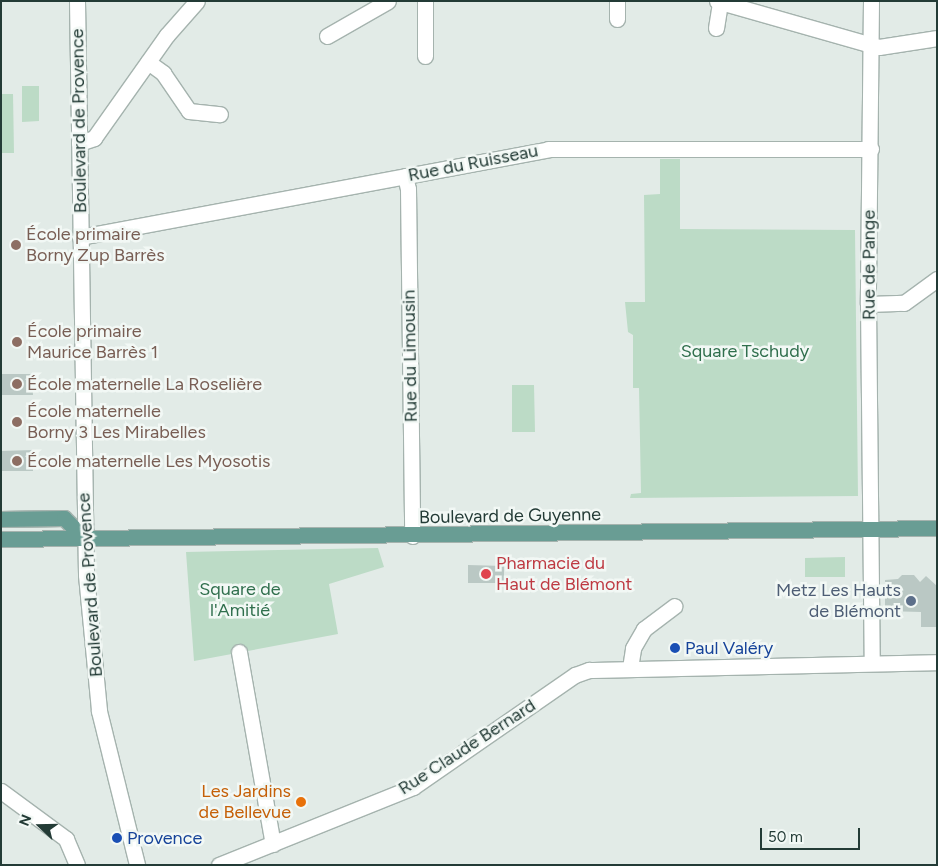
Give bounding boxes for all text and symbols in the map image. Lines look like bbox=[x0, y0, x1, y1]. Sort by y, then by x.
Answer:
street label: Boulevard de Provence bbox=[67, 29, 91, 213]
street label: Rue du Ruisseau bbox=[406, 140, 540, 186]
street label: Rue de Pange bbox=[858, 210, 880, 320]
place label: École primaire Borny Zup Barrès bbox=[26, 224, 165, 266]
marker: École primaire Borny Zup Barrès bbox=[10, 239, 22, 251]
street label: Rue du Limousin bbox=[398, 290, 422, 422]
place label: École primaire Maurice Barrès 1 bbox=[27, 321, 158, 364]
marker: École primaire Maurice Barrès 1 bbox=[11, 336, 23, 348]
park label: Square Tschudy bbox=[681, 340, 809, 362]
place label: École maternelle La Roselière bbox=[27, 373, 262, 395]
marker: École maternelle La Roselière bbox=[11, 378, 23, 390]
place label: École maternelle Borny 3 Les Mirabelles bbox=[27, 401, 206, 444]
marker: École maternelle Borny 3 Les Mirabelles bbox=[11, 416, 23, 428]
place label: École maternelle Les Myosotis bbox=[27, 450, 270, 472]
marker: École maternelle Les Myosotis bbox=[11, 455, 23, 467]
street label: Boulevard de Provence bbox=[73, 492, 107, 678]
street label: Boulevard de Guyenne bbox=[419, 504, 601, 528]
place label: Pharmacie du Haut de Blémont bbox=[496, 553, 632, 596]
marker: Pharmacie du Haut de Blémont bbox=[480, 568, 492, 580]
park label: Square de l'Amitié bbox=[199, 579, 281, 622]
place label: Metz Les Hauts de Blémont bbox=[776, 580, 901, 622]
marker: Metz Les Hauts de Blémont bbox=[905, 595, 917, 607]
place label: Paul Valéry bbox=[685, 637, 773, 659]
marker: Paul Valéry bbox=[669, 642, 681, 654]
street label: Rue Claude Bernard bbox=[394, 695, 540, 799]
place label: Les Jardins de Bellevue bbox=[199, 781, 291, 824]
marker: Les Jardins de Bellevue bbox=[295, 796, 307, 808]
north arrow bbox=[15, 801, 65, 851]
text: N bbox=[16, 812, 35, 829]
scale bar bbox=[763, 818, 863, 850]
place label: Provence bbox=[127, 827, 202, 849]
text: 50 m bbox=[768, 828, 803, 846]
marker: Provence bbox=[111, 832, 123, 844]

